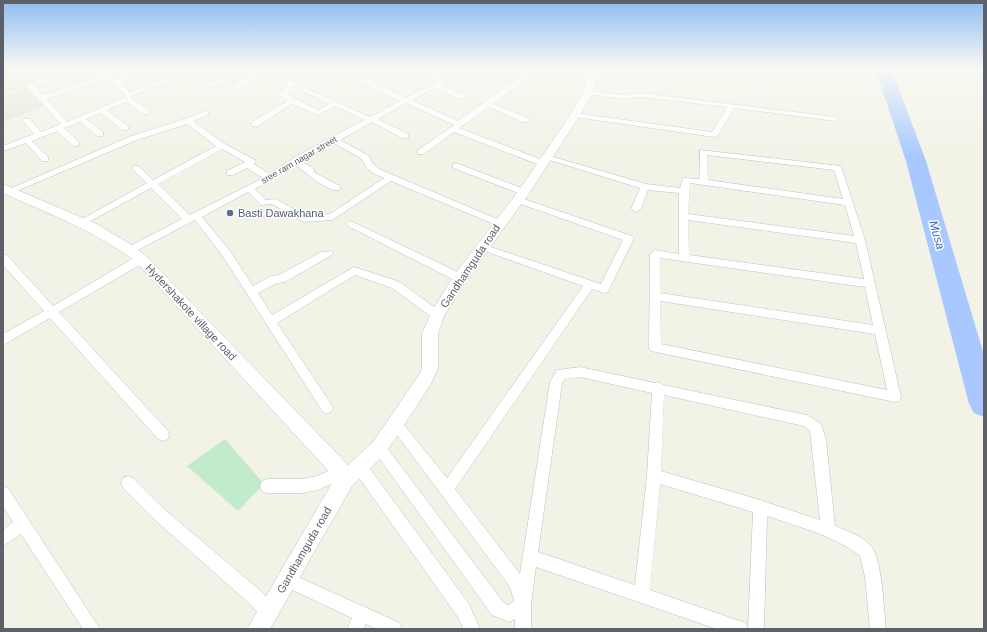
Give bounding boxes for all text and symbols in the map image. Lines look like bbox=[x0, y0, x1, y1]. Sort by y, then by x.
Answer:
street label: sree ram nagar street bbox=[259, 134, 339, 186]
place label: Basti Dawakhana bbox=[238, 207, 324, 219]
marker: Basti Dawakhana bbox=[225, 208, 235, 218]
water label: Musa bbox=[926, 219, 948, 251]
street label: Gandhamguda road bbox=[438, 222, 502, 310]
street label: Hydershakote village road bbox=[143, 261, 239, 363]
street label: Gandhamguda road bbox=[274, 505, 334, 595]

